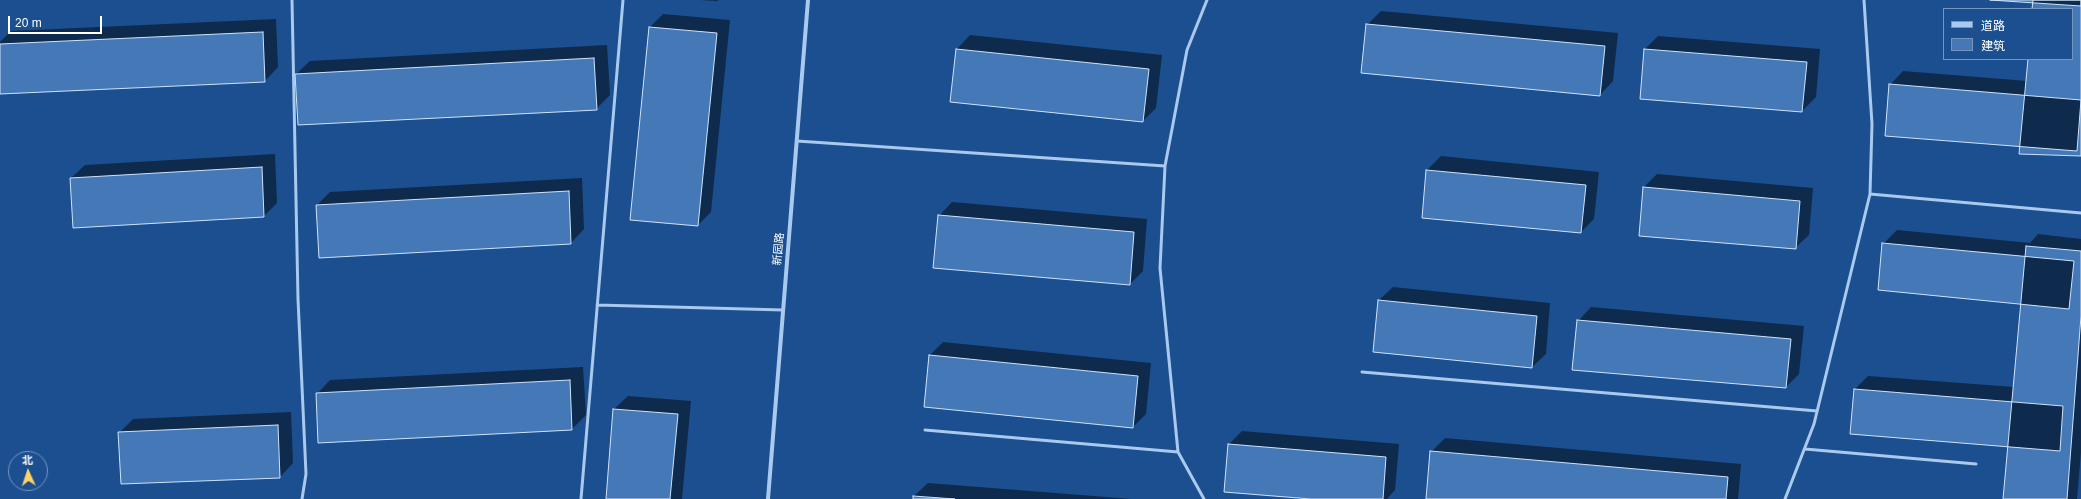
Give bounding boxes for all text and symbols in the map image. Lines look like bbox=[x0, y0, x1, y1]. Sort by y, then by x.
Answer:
scale bar bbox=[10, 8, 104, 34]
legend bbox=[1943, 8, 2073, 60]
text: 20 m bbox=[15, 16, 42, 30]
text: 道路 bbox=[1981, 19, 2005, 33]
text: 建筑 bbox=[1981, 39, 2005, 53]
street label: 新园路 bbox=[771, 232, 787, 266]
north arrow bbox=[8, 451, 48, 491]
text: 北 bbox=[22, 454, 33, 466]

